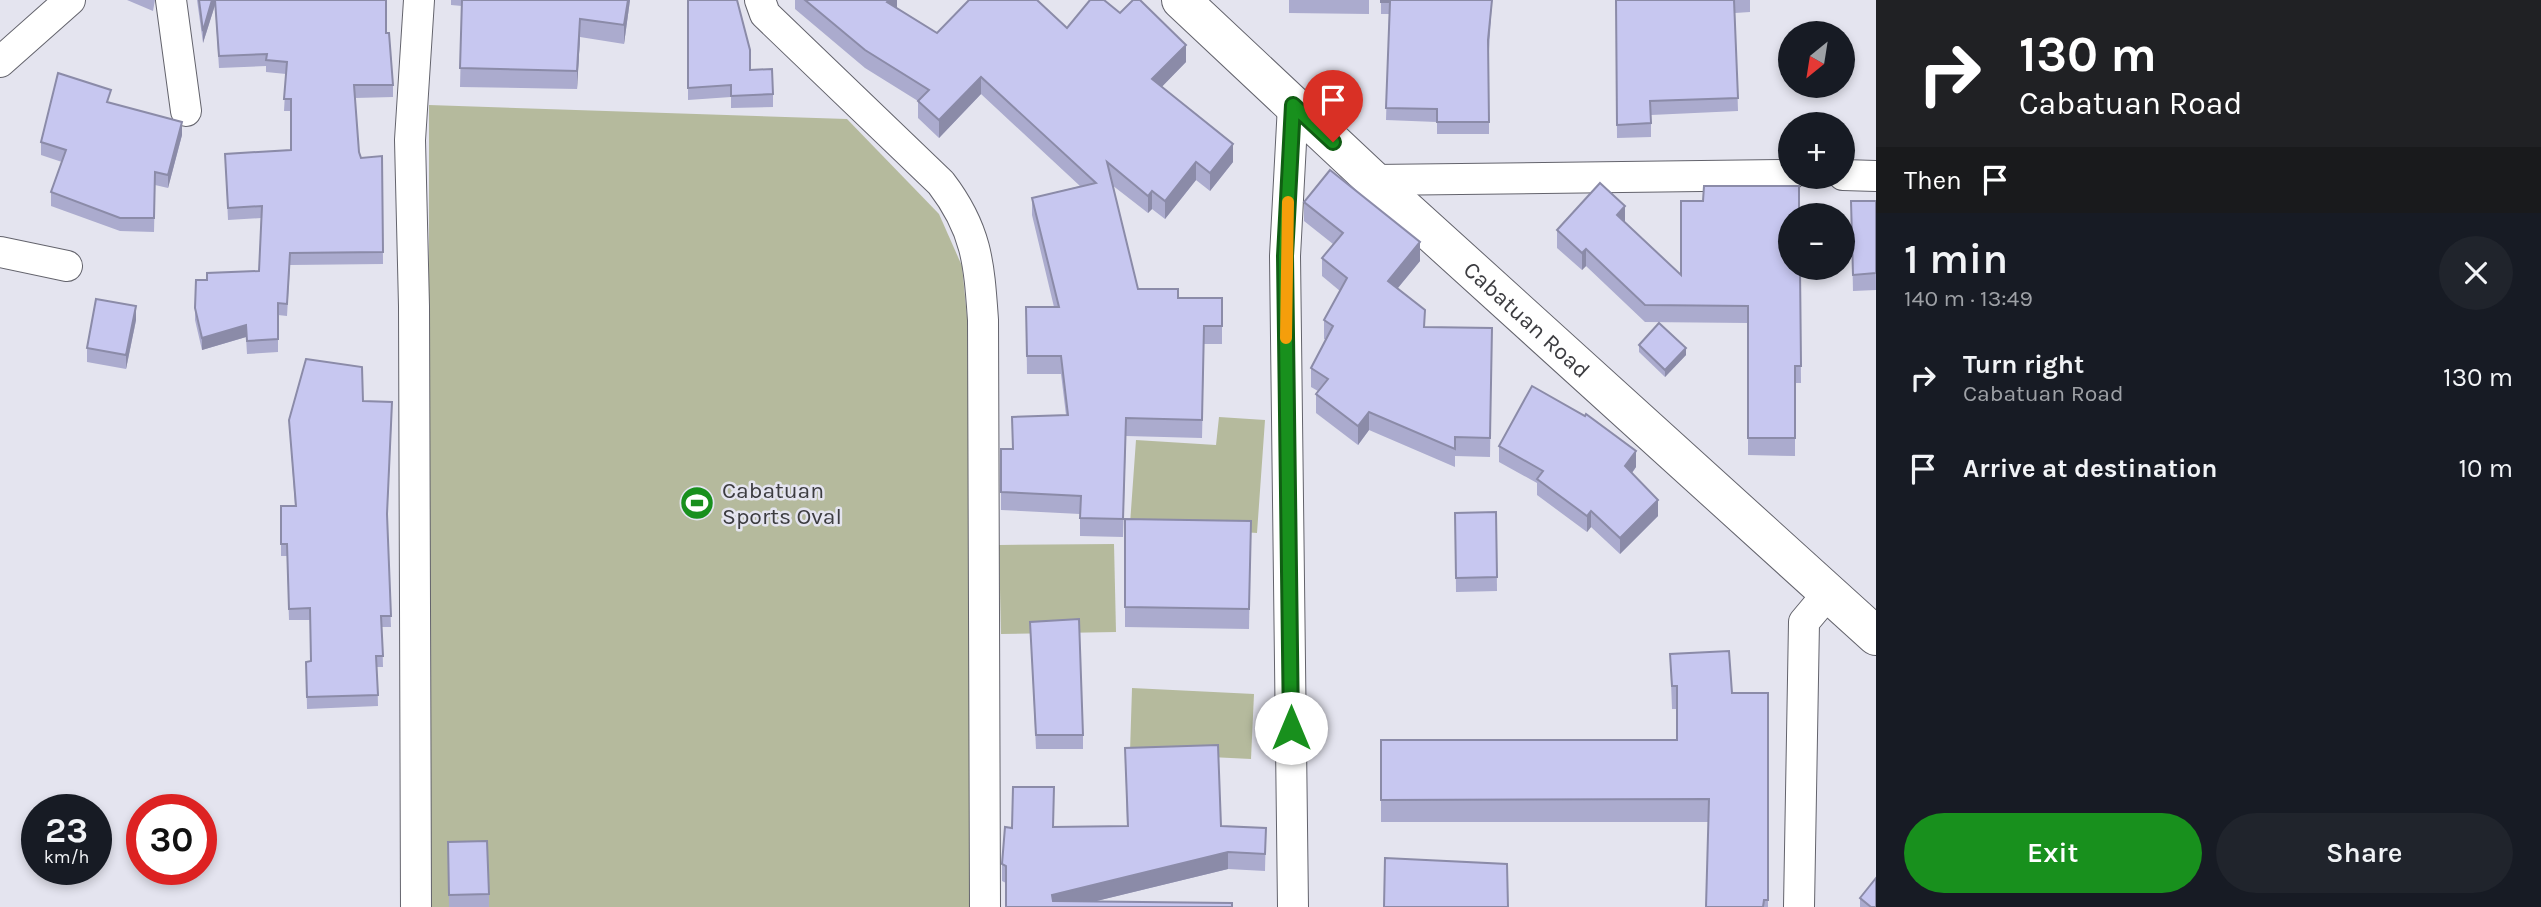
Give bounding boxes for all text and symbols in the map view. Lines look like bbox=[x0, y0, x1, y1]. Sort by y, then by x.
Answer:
north arrow bbox=[1778, 21, 1855, 98]
map controls bbox=[1778, 21, 1855, 280]
text: 130 m bbox=[2019, 26, 2157, 83]
icon: right bbox=[1904, 28, 1995, 119]
pin bbox=[1303, 70, 1363, 142]
icon: arrive bbox=[1314, 81, 1352, 119]
text: Cabatuan Road bbox=[2019, 85, 2242, 122]
button: + bbox=[1778, 112, 1855, 189]
icon: arrive bbox=[1976, 161, 2014, 199]
text: Then bbox=[1904, 165, 1962, 196]
button: − bbox=[1778, 203, 1855, 280]
text: 1 min bbox=[1904, 234, 2008, 284]
button: close bbox=[2439, 236, 2513, 310]
street label: Cabatuan Road bbox=[1458, 256, 1595, 384]
text: 140 m · 13:49 bbox=[1904, 285, 2033, 312]
text: Turn right bbox=[1963, 349, 2084, 380]
icon: right bbox=[1904, 359, 1942, 397]
text: 130 m bbox=[2443, 362, 2513, 393]
text: Cabatuan Road bbox=[1963, 380, 2124, 407]
icon: arrive bbox=[1904, 450, 1942, 488]
text: Arrive at destination bbox=[1963, 453, 2217, 484]
text: 10 m bbox=[2458, 453, 2513, 484]
place label: Cabatuan Sports Oval bbox=[722, 477, 842, 530]
sports icon: Cabatuan Sports Oval bbox=[678, 484, 716, 522]
position arrow bbox=[1254, 691, 1328, 765]
speed limit sign: 30 bbox=[126, 794, 217, 885]
text: 23 bbox=[45, 810, 88, 851]
button: Exit bbox=[1904, 813, 2202, 893]
button: Share bbox=[2216, 813, 2513, 893]
text: km/h bbox=[44, 846, 89, 868]

